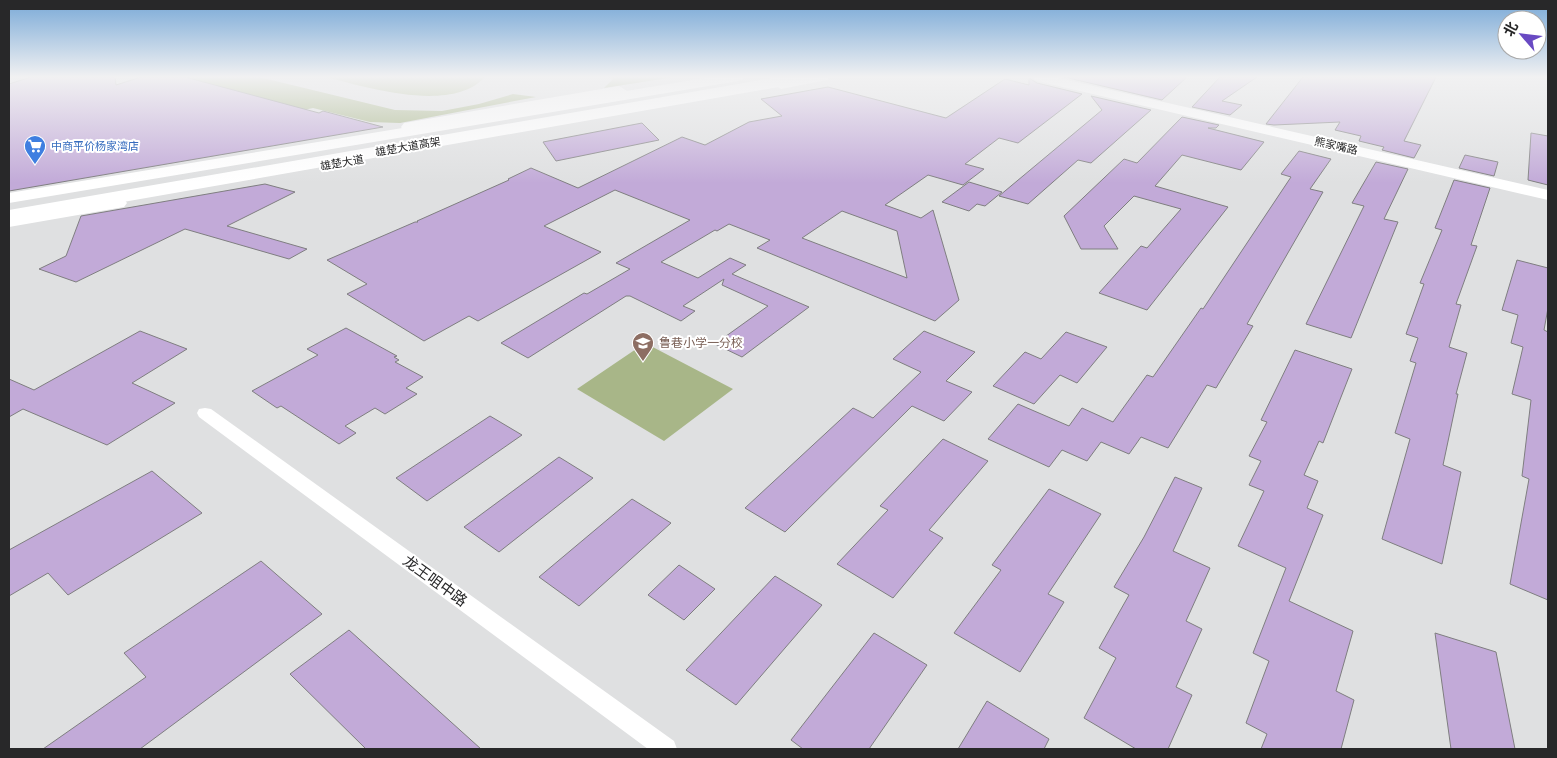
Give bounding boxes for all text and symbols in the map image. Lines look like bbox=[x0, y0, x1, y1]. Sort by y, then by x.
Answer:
north arrow bbox=[1497, 10, 1547, 60]
text: 北 bbox=[1500, 19, 1521, 39]
supermarket icon: 中商平价杨家湾店 bbox=[23, 134, 47, 165]
street label: 雄楚大道高架 bbox=[374, 135, 442, 159]
street label: 熊家嘴路 bbox=[1313, 135, 1359, 157]
place label: 中商平价杨家湾店 bbox=[51, 140, 139, 153]
street label: 雄楚大道 bbox=[319, 153, 365, 173]
school or university icon: 鲁巷小学一分校 bbox=[631, 331, 655, 362]
place label: 鲁巷小学一分校 bbox=[659, 336, 743, 350]
street label: 龙王咀中路 bbox=[399, 552, 471, 610]

